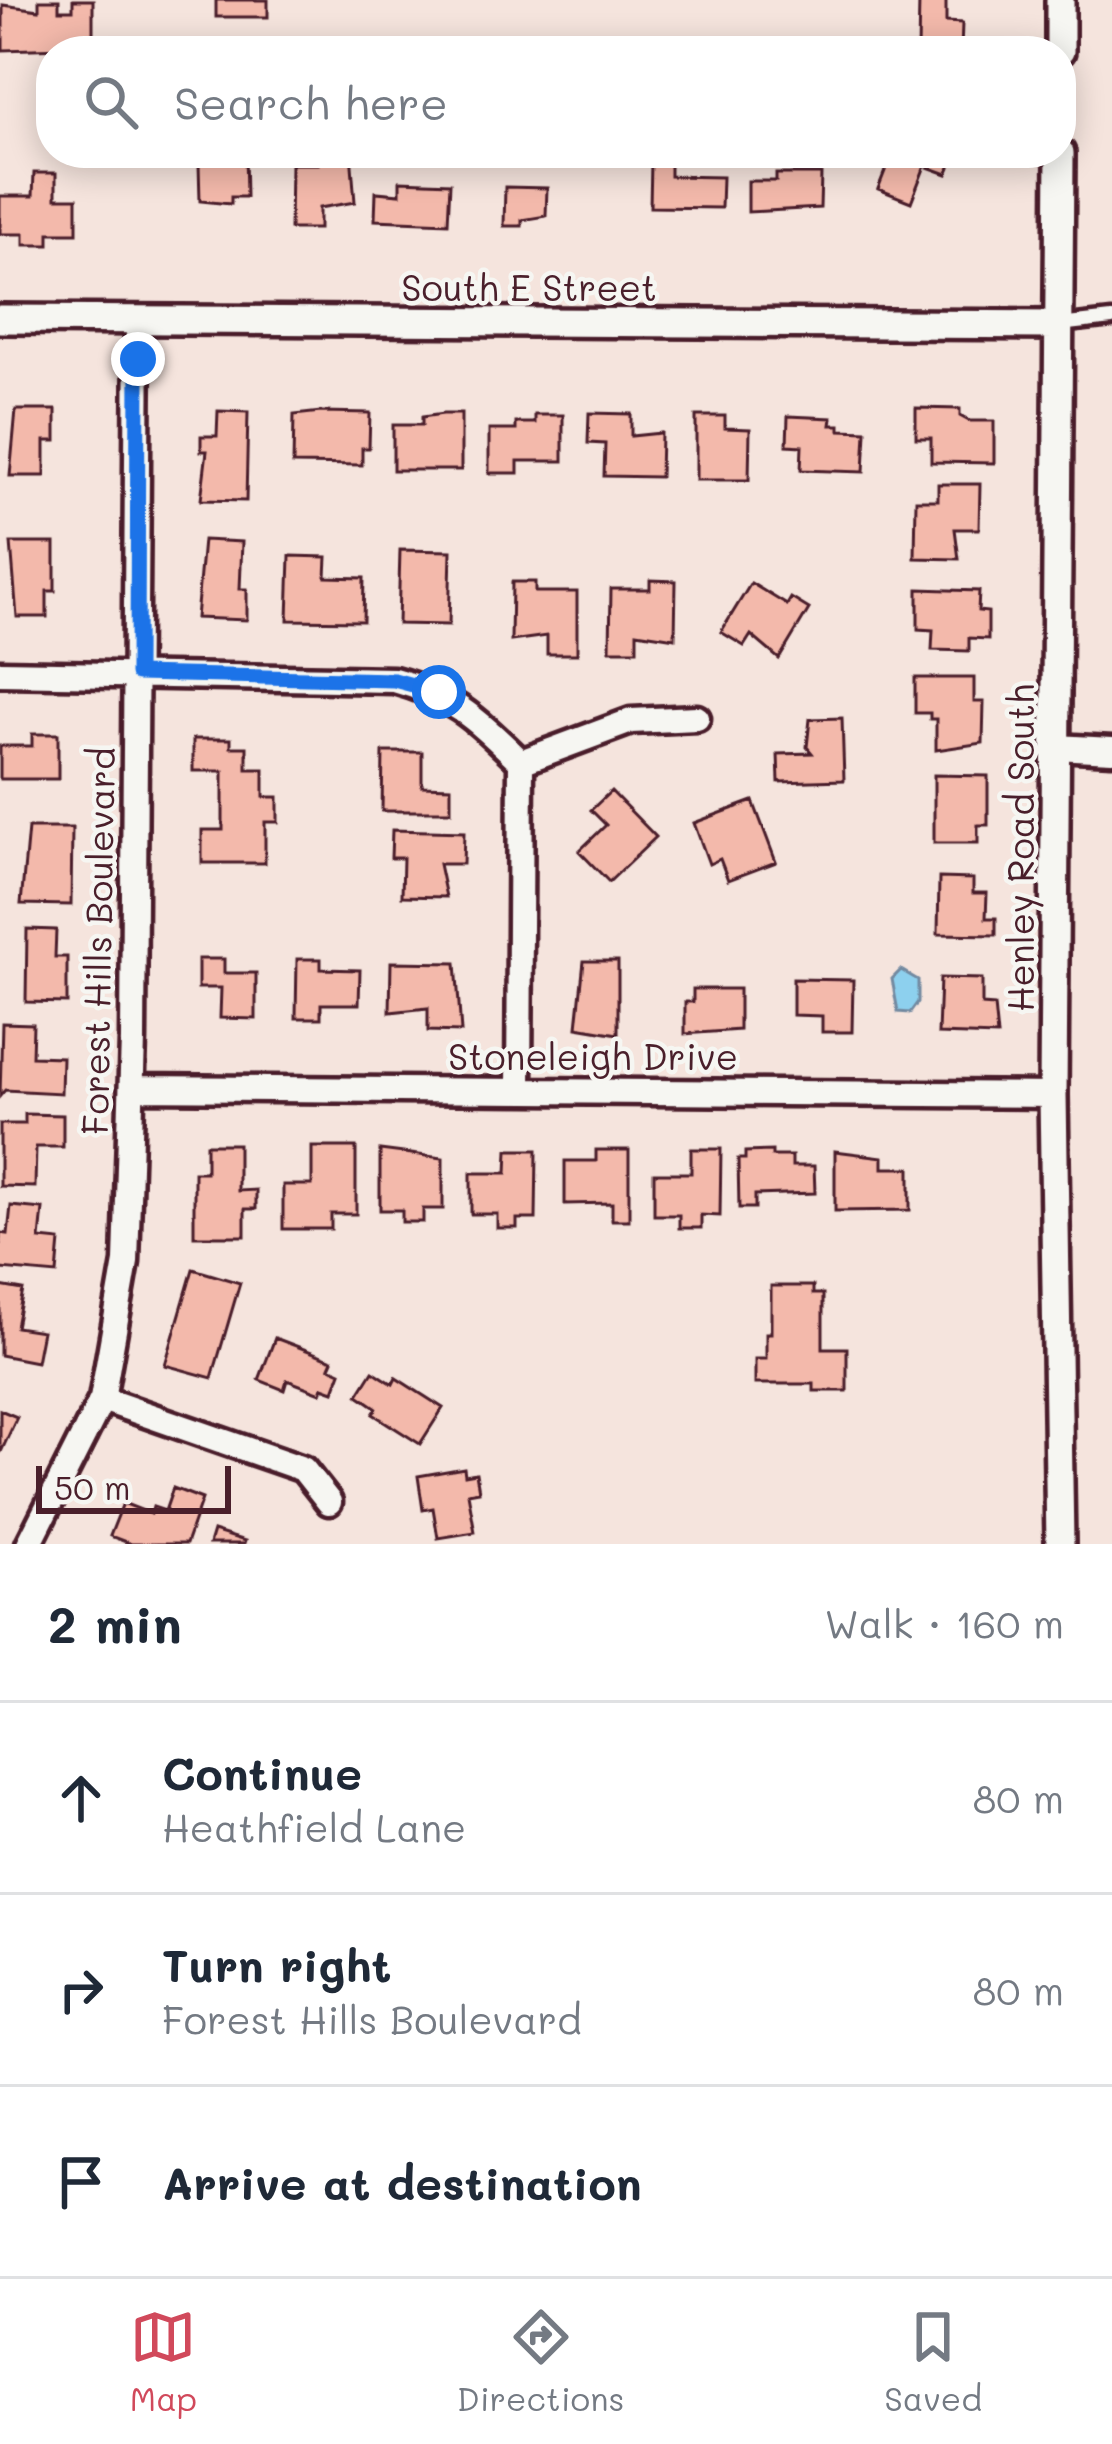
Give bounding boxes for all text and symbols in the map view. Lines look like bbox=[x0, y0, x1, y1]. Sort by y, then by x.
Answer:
search box bbox=[36, 36, 1076, 168]
icon: search bbox=[78, 69, 144, 135]
text: Search here bbox=[174, 73, 448, 131]
street label: South E Street bbox=[401, 263, 657, 310]
route end bbox=[111, 332, 165, 386]
route start bbox=[412, 665, 466, 719]
street label: Henley Road South bbox=[996, 684, 1044, 1012]
street label: Forest Hills Boulevard bbox=[70, 747, 124, 1135]
street label: Stoneleigh Drive bbox=[448, 1032, 738, 1079]
scale bar bbox=[36, 1460, 231, 1513]
text: 50 m bbox=[54, 1465, 130, 1508]
text: 2 min bbox=[48, 1589, 182, 1656]
text: Walk · 160 m bbox=[824, 1597, 1064, 1648]
text: Continue bbox=[162, 1743, 362, 1801]
icon: ahead bbox=[48, 1765, 114, 1831]
text: 80 m bbox=[973, 1772, 1064, 1823]
text: Heathfield Lane bbox=[162, 1801, 466, 1852]
text: Turn right bbox=[162, 1935, 391, 1993]
icon: right bbox=[48, 1957, 114, 2023]
text: 80 m bbox=[973, 1964, 1064, 2015]
text: Forest Hills Boulevard bbox=[162, 1993, 582, 2044]
icon: arrive bbox=[48, 2149, 114, 2215]
text: Arrive at destination bbox=[162, 2153, 642, 2211]
tab: Map bbox=[130, 2304, 197, 2419]
tab: Directions bbox=[457, 2304, 624, 2419]
tab: Saved bbox=[884, 2304, 982, 2419]

